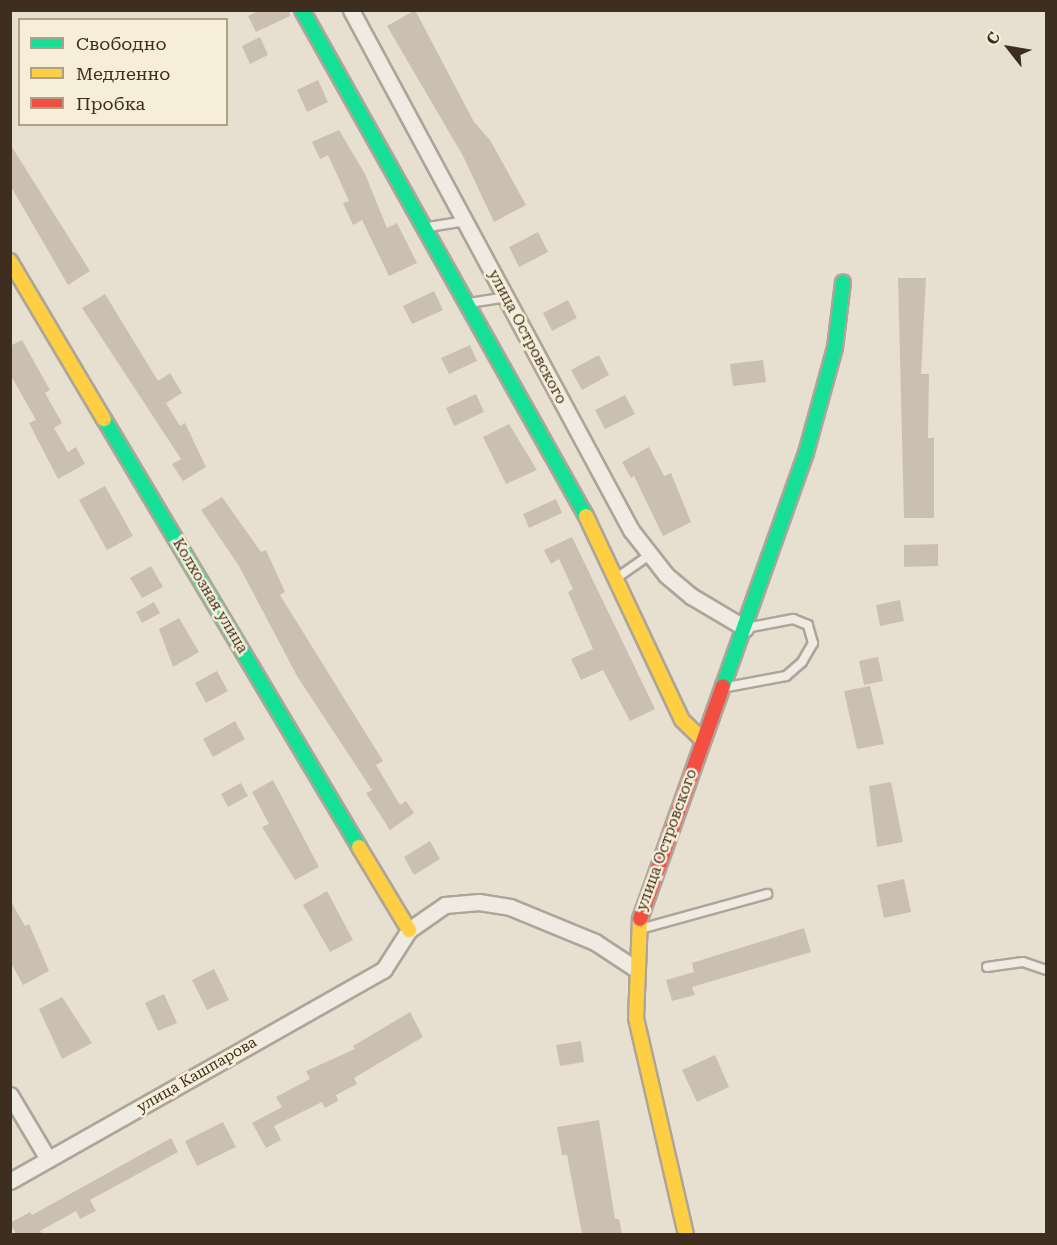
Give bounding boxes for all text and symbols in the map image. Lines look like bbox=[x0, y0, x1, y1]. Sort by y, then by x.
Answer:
legend bbox=[18, 18, 228, 126]
north arrow bbox=[979, 18, 1039, 78]
text: С bbox=[982, 29, 1004, 48]
text: Свободно bbox=[76, 33, 166, 54]
text: Медленно bbox=[76, 63, 170, 84]
text: Пробка bbox=[76, 93, 145, 114]
street label: улица Островского bbox=[484, 267, 570, 407]
street label: Колхозная улица bbox=[169, 535, 251, 657]
street label: улица Островского bbox=[633, 767, 701, 913]
street label: улица Кашпарова bbox=[134, 1033, 260, 1117]

